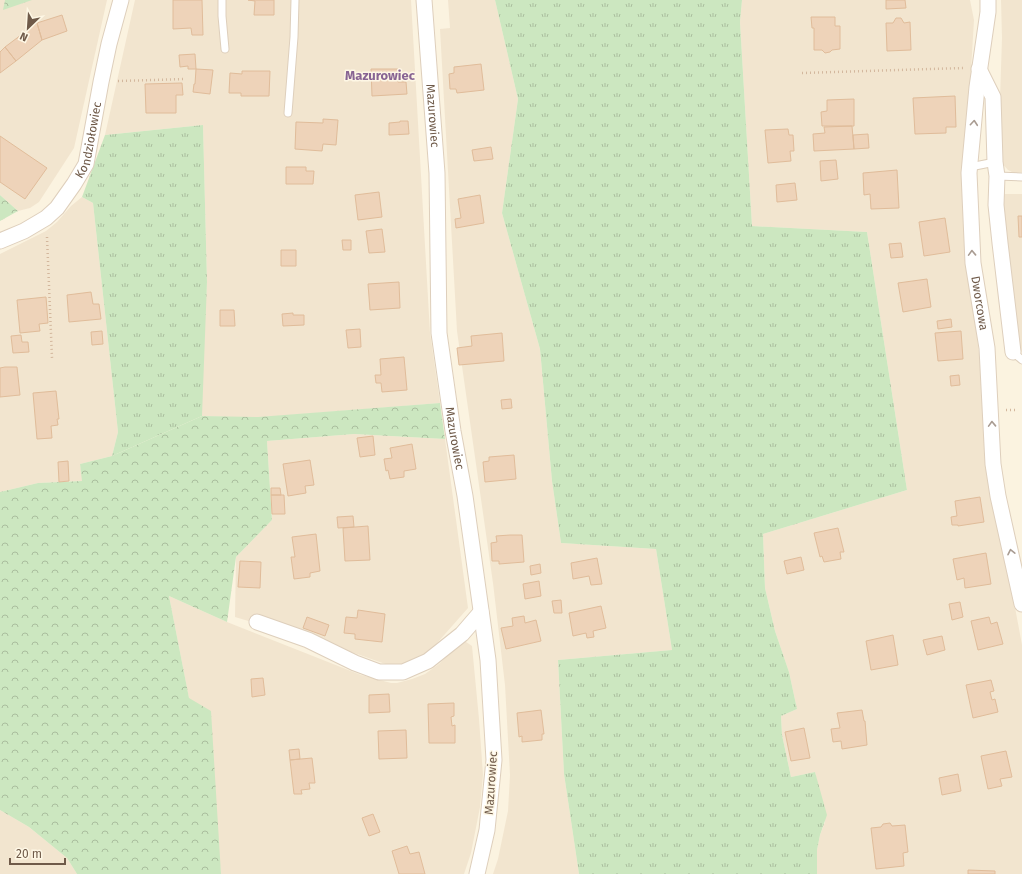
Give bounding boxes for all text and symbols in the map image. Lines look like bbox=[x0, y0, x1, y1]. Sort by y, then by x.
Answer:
north arrow bbox=[8, 8, 48, 48]
text: N bbox=[18, 29, 30, 44]
district label: Mazurowiec bbox=[345, 68, 416, 83]
street label: Mazurowiec bbox=[423, 83, 442, 148]
street label: Kondziołowiec bbox=[72, 100, 104, 181]
one-way arrow bbox=[969, 120, 978, 126]
one-way arrow bbox=[968, 250, 977, 256]
street label: Dworcowa bbox=[968, 275, 991, 332]
street label: Mazurowiec bbox=[443, 406, 467, 471]
one-way arrow bbox=[988, 421, 996, 427]
one-way arrow bbox=[1007, 549, 1015, 555]
street label: Mazurowiec bbox=[482, 751, 500, 815]
scale bar bbox=[10, 840, 65, 866]
text: 20 m bbox=[16, 847, 42, 861]

